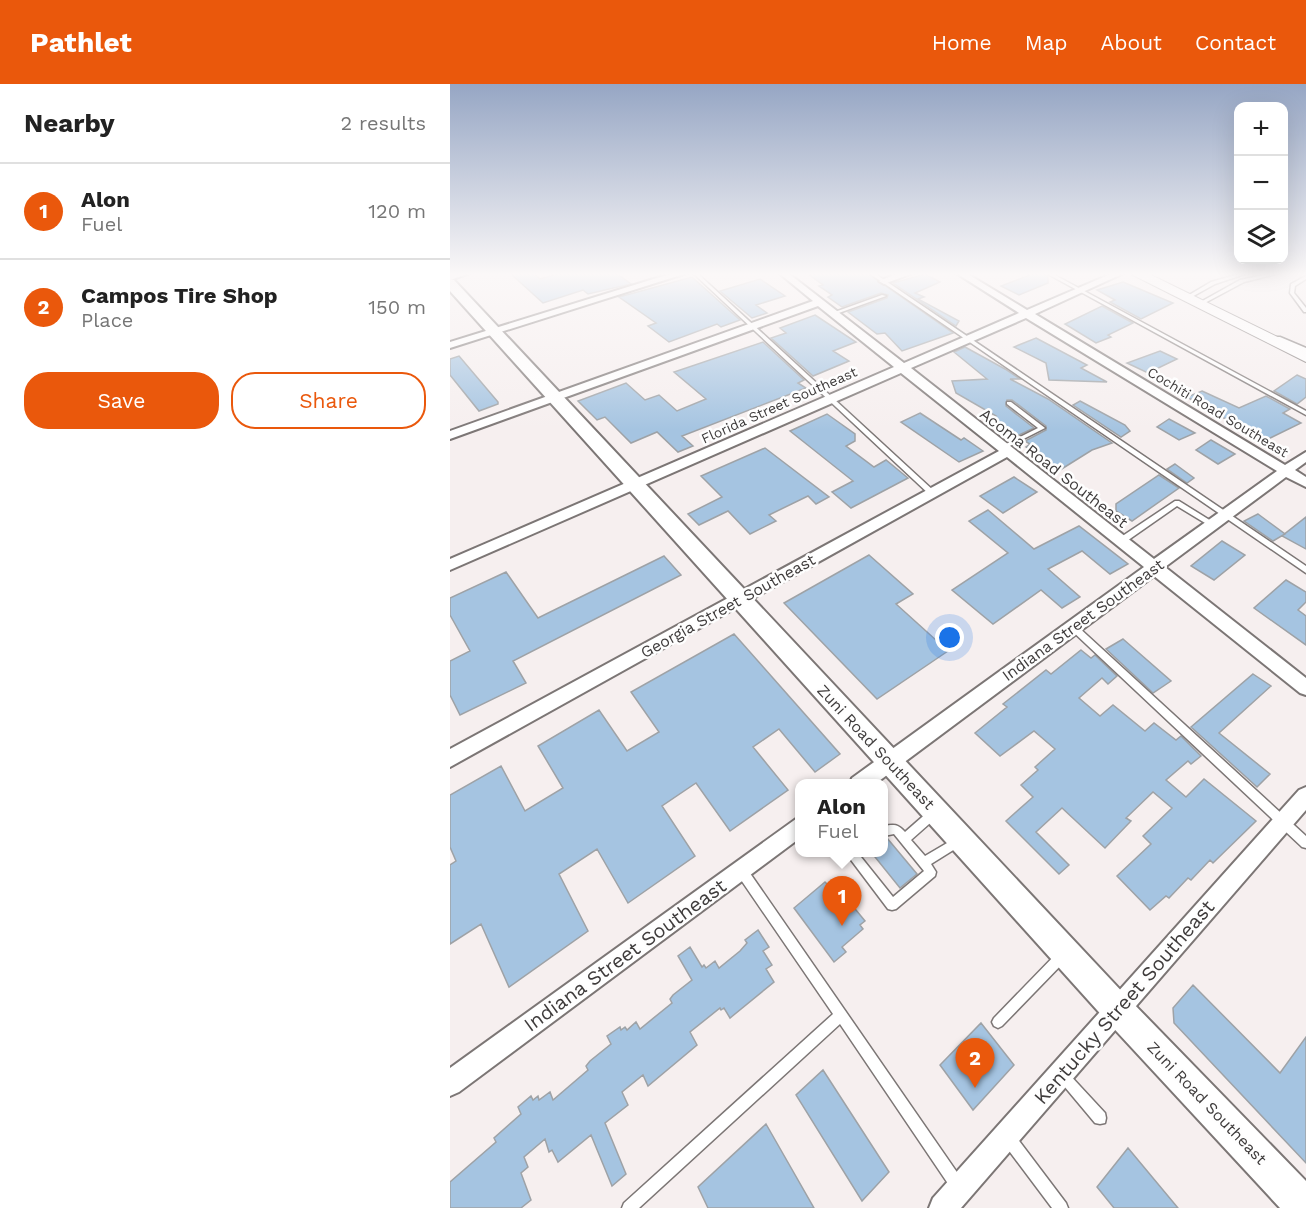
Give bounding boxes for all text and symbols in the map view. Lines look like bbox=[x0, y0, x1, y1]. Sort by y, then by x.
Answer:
text: Pathlet bbox=[30, 26, 132, 59]
text: Home bbox=[932, 30, 992, 55]
text: Map bbox=[1025, 30, 1068, 55]
text: About bbox=[1101, 30, 1162, 55]
text: Contact bbox=[1195, 30, 1276, 55]
map controls bbox=[1234, 102, 1288, 264]
button: + bbox=[1234, 102, 1288, 156]
text: Nearby bbox=[24, 108, 115, 138]
text: 2 results bbox=[341, 111, 426, 135]
button: − bbox=[1234, 156, 1288, 210]
text: Alon bbox=[81, 187, 130, 212]
text: 1 bbox=[39, 199, 48, 223]
text: 120 m bbox=[368, 199, 426, 223]
button: layers bbox=[1234, 210, 1288, 264]
text: Fuel bbox=[81, 212, 122, 236]
text: Campos Tire Shop bbox=[81, 283, 278, 308]
text: 2 bbox=[38, 295, 49, 319]
text: 150 m bbox=[368, 295, 426, 319]
text: Place bbox=[81, 308, 133, 332]
street label: Florida Street Southeast bbox=[699, 363, 859, 447]
street label: Cochiti Road Southeast bbox=[1145, 364, 1291, 460]
button: Save bbox=[24, 372, 219, 429]
button: Share bbox=[231, 372, 426, 429]
street label: Acoma Road Southeast bbox=[976, 404, 1132, 532]
street label: Georgia Street Southeast bbox=[637, 550, 819, 662]
street label: Indiana Street Southeast bbox=[998, 555, 1168, 685]
your location bbox=[935, 623, 964, 652]
street label: Zuni Road Southeast bbox=[813, 681, 939, 813]
popup bbox=[795, 779, 888, 857]
text: Alon bbox=[817, 794, 866, 819]
text: Fuel bbox=[817, 819, 858, 843]
street label: Indiana Street Southeast bbox=[519, 873, 731, 1036]
pin: 1 bbox=[822, 876, 862, 926]
street label: Kentucky Street Southeast bbox=[1029, 895, 1220, 1109]
pin: 2 bbox=[956, 1038, 994, 1088]
street label: Zuni Road Southeast bbox=[1143, 1038, 1271, 1169]

